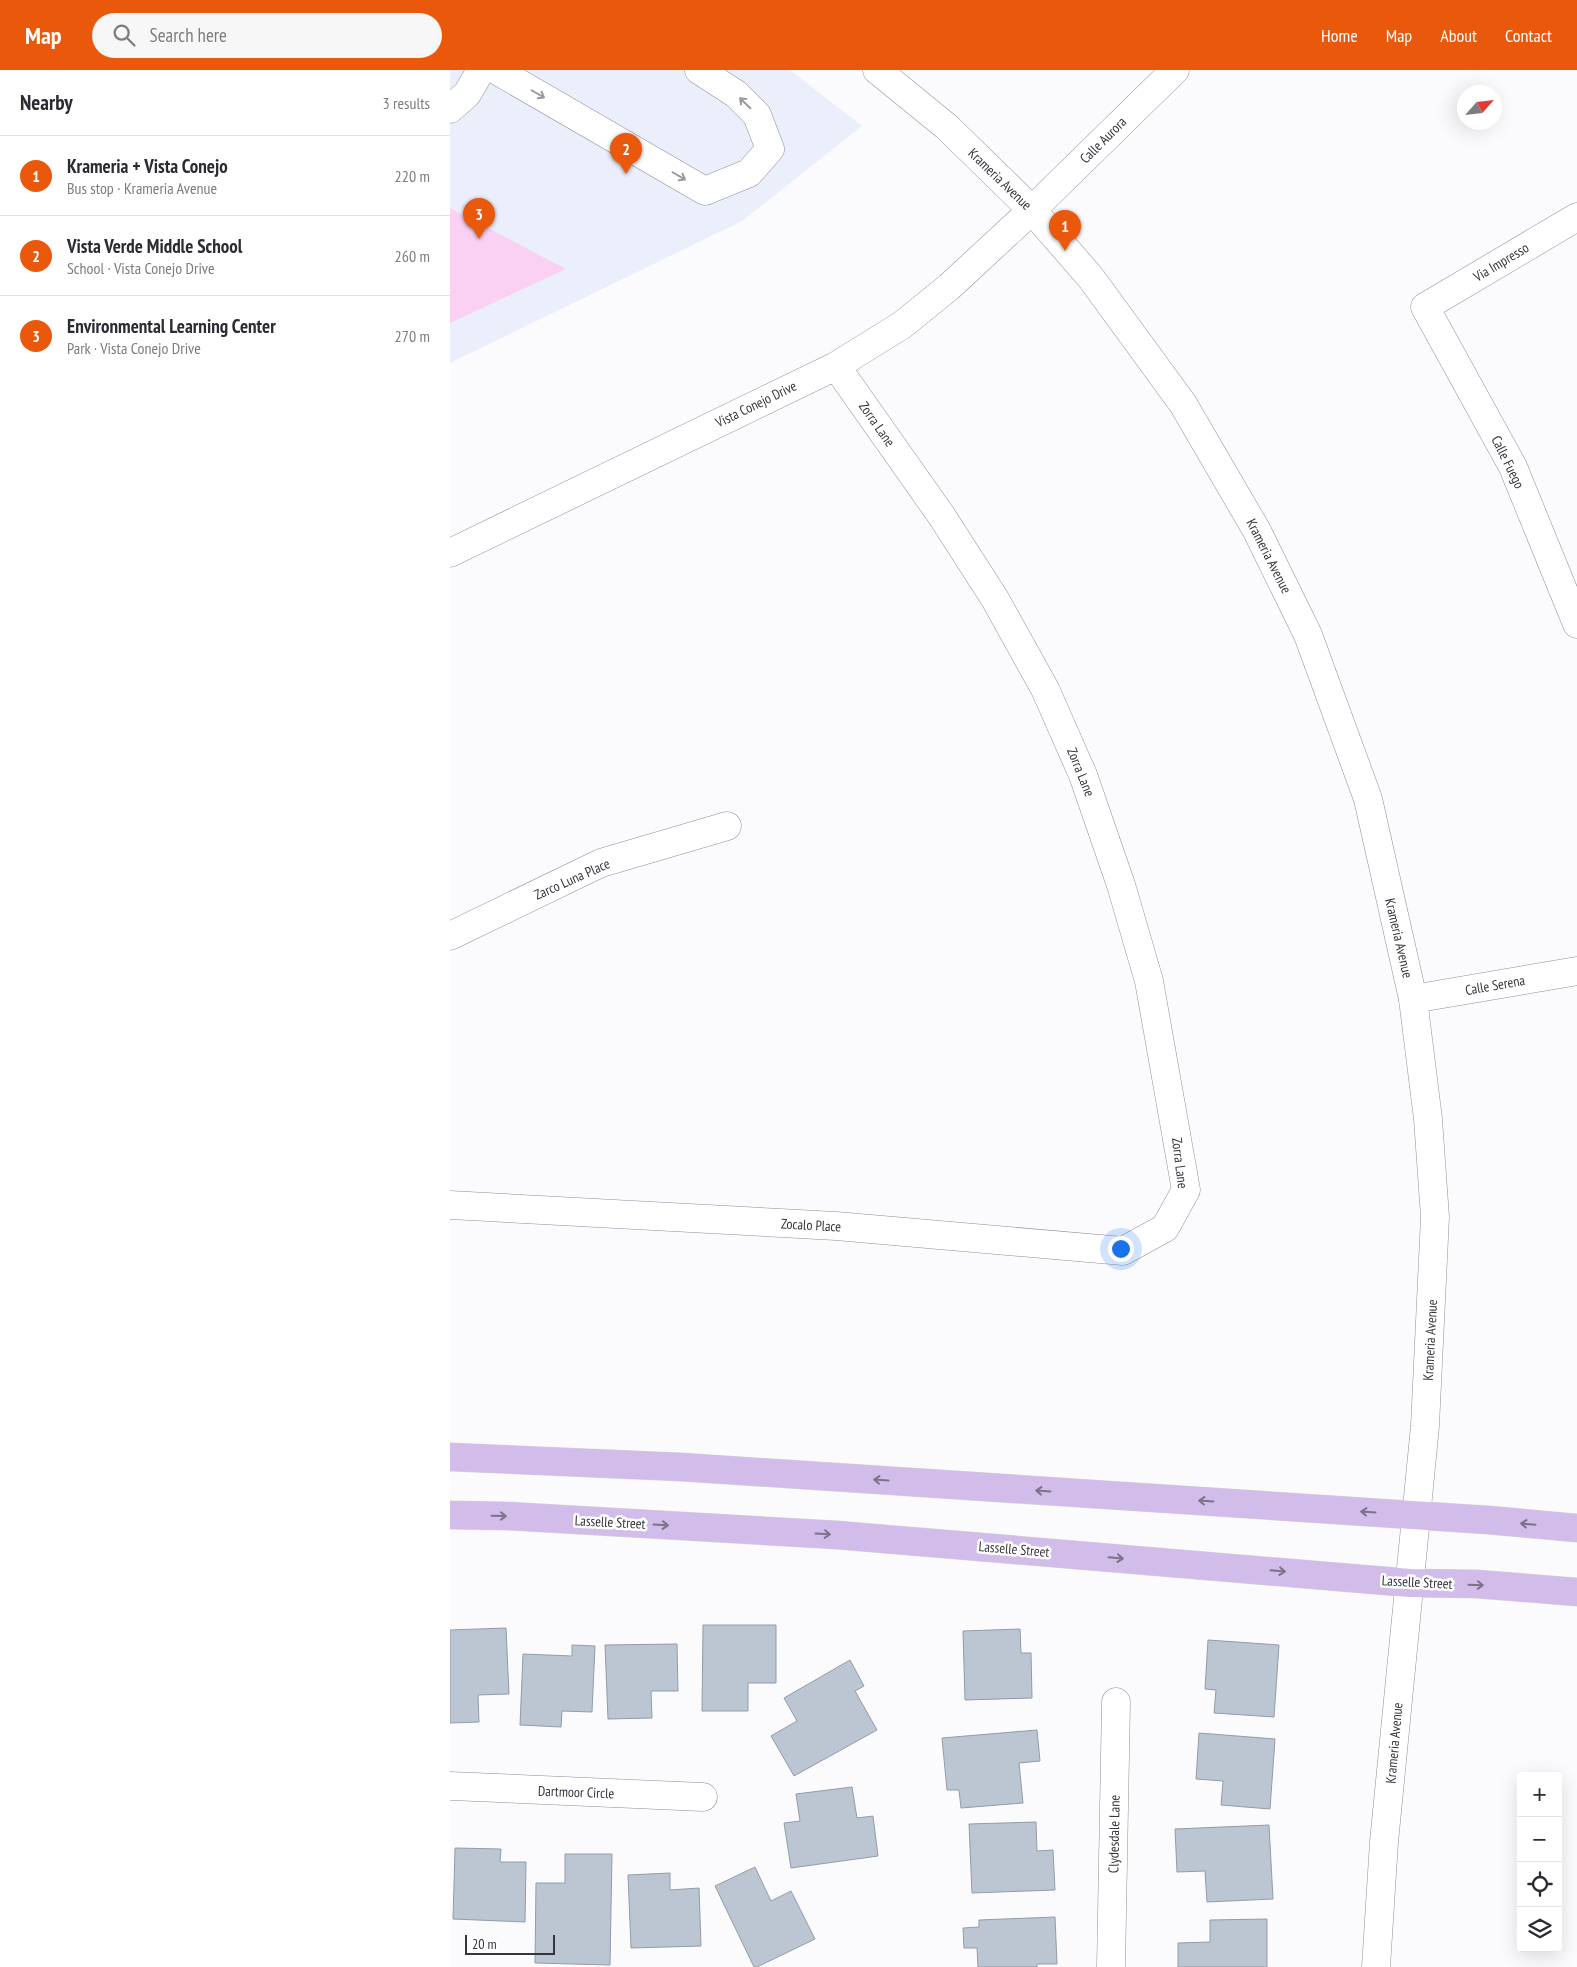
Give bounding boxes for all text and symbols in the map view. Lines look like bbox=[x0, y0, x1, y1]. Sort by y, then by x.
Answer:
search box bbox=[92, 13, 442, 58]
text: Map bbox=[25, 20, 62, 51]
icon: search bbox=[110, 21, 138, 49]
text: Search here bbox=[150, 23, 227, 47]
text: Home bbox=[1321, 24, 1358, 47]
text: Map bbox=[1386, 24, 1412, 47]
text: About bbox=[1440, 24, 1477, 47]
text: Contact bbox=[1505, 24, 1552, 47]
north arrow bbox=[1457, 85, 1502, 130]
text: Nearby bbox=[20, 89, 73, 116]
one-way arrow bbox=[531, 90, 545, 100]
text: 3 results bbox=[383, 93, 430, 113]
one-way arrow bbox=[739, 97, 751, 109]
street label: Calle Aurora bbox=[1076, 113, 1130, 167]
pin: 2 bbox=[610, 133, 642, 174]
street label: Krameria Avenue bbox=[964, 144, 1036, 214]
text: Krameria + Vista Conejo bbox=[67, 154, 228, 178]
text: 1 bbox=[32, 166, 40, 186]
text: 220 m bbox=[395, 166, 430, 186]
one-way arrow bbox=[671, 171, 686, 181]
text: Bus stop · Krameria Avenue bbox=[67, 178, 217, 198]
pin: 3 bbox=[463, 198, 495, 239]
pin: 1 bbox=[1049, 210, 1081, 251]
text: Vista Verde Middle School bbox=[67, 234, 242, 258]
street label: Via Impresso bbox=[1469, 238, 1532, 286]
text: 2 bbox=[32, 246, 40, 266]
text: 260 m bbox=[395, 246, 430, 266]
text: School · Vista Conejo Drive bbox=[67, 258, 215, 278]
text: Environmental Learning Center bbox=[67, 314, 276, 338]
text: 3 bbox=[32, 326, 40, 346]
text: 270 m bbox=[395, 326, 430, 346]
text: Park · Vista Conejo Drive bbox=[67, 338, 201, 358]
street label: Vista Conejo Drive bbox=[712, 377, 800, 432]
street label: Zorra Lane bbox=[855, 398, 899, 450]
street label: Calle Fuego bbox=[1487, 433, 1529, 491]
street label: Krameria Avenue bbox=[1242, 516, 1296, 597]
street label: Zorra Lane bbox=[1063, 745, 1099, 799]
street label: Zarco Luna Place bbox=[531, 854, 613, 904]
street label: Krameria Avenue bbox=[1381, 896, 1417, 980]
street label: Calle Serena bbox=[1464, 971, 1526, 999]
street label: Zorra Lane bbox=[1168, 1137, 1192, 1190]
street label: Zocalo Place bbox=[780, 1214, 842, 1236]
your location bbox=[1108, 1236, 1134, 1262]
street label: Krameria Avenue bbox=[1419, 1299, 1441, 1381]
one-way arrow bbox=[873, 1476, 889, 1485]
one-way arrow bbox=[1036, 1486, 1052, 1495]
one-way arrow bbox=[1198, 1497, 1214, 1506]
one-way arrow bbox=[1360, 1507, 1376, 1516]
one-way arrow bbox=[490, 1511, 506, 1521]
street label: Lasselle Street bbox=[574, 1511, 646, 1533]
one-way arrow bbox=[1521, 1519, 1537, 1528]
one-way arrow bbox=[653, 1520, 669, 1529]
one-way arrow bbox=[815, 1529, 831, 1538]
street label: Lasselle Street bbox=[978, 1537, 1050, 1561]
one-way arrow bbox=[1108, 1553, 1124, 1563]
one-way arrow bbox=[1270, 1566, 1286, 1576]
street label: Lasselle Street bbox=[1381, 1571, 1453, 1593]
one-way arrow bbox=[1468, 1580, 1484, 1589]
street label: Krameria Avenue bbox=[1381, 1701, 1407, 1784]
map controls bbox=[1517, 1772, 1562, 1952]
button: + bbox=[1517, 1772, 1562, 1817]
street label: Dartmoor Circle bbox=[538, 1782, 615, 1802]
street label: Clydesdale Lane bbox=[1104, 1794, 1124, 1873]
button: − bbox=[1517, 1817, 1562, 1862]
button: locate bbox=[1517, 1862, 1562, 1907]
button: layers bbox=[1517, 1907, 1562, 1952]
scale bar bbox=[465, 1932, 555, 1955]
text: 20 m bbox=[472, 1935, 497, 1953]

